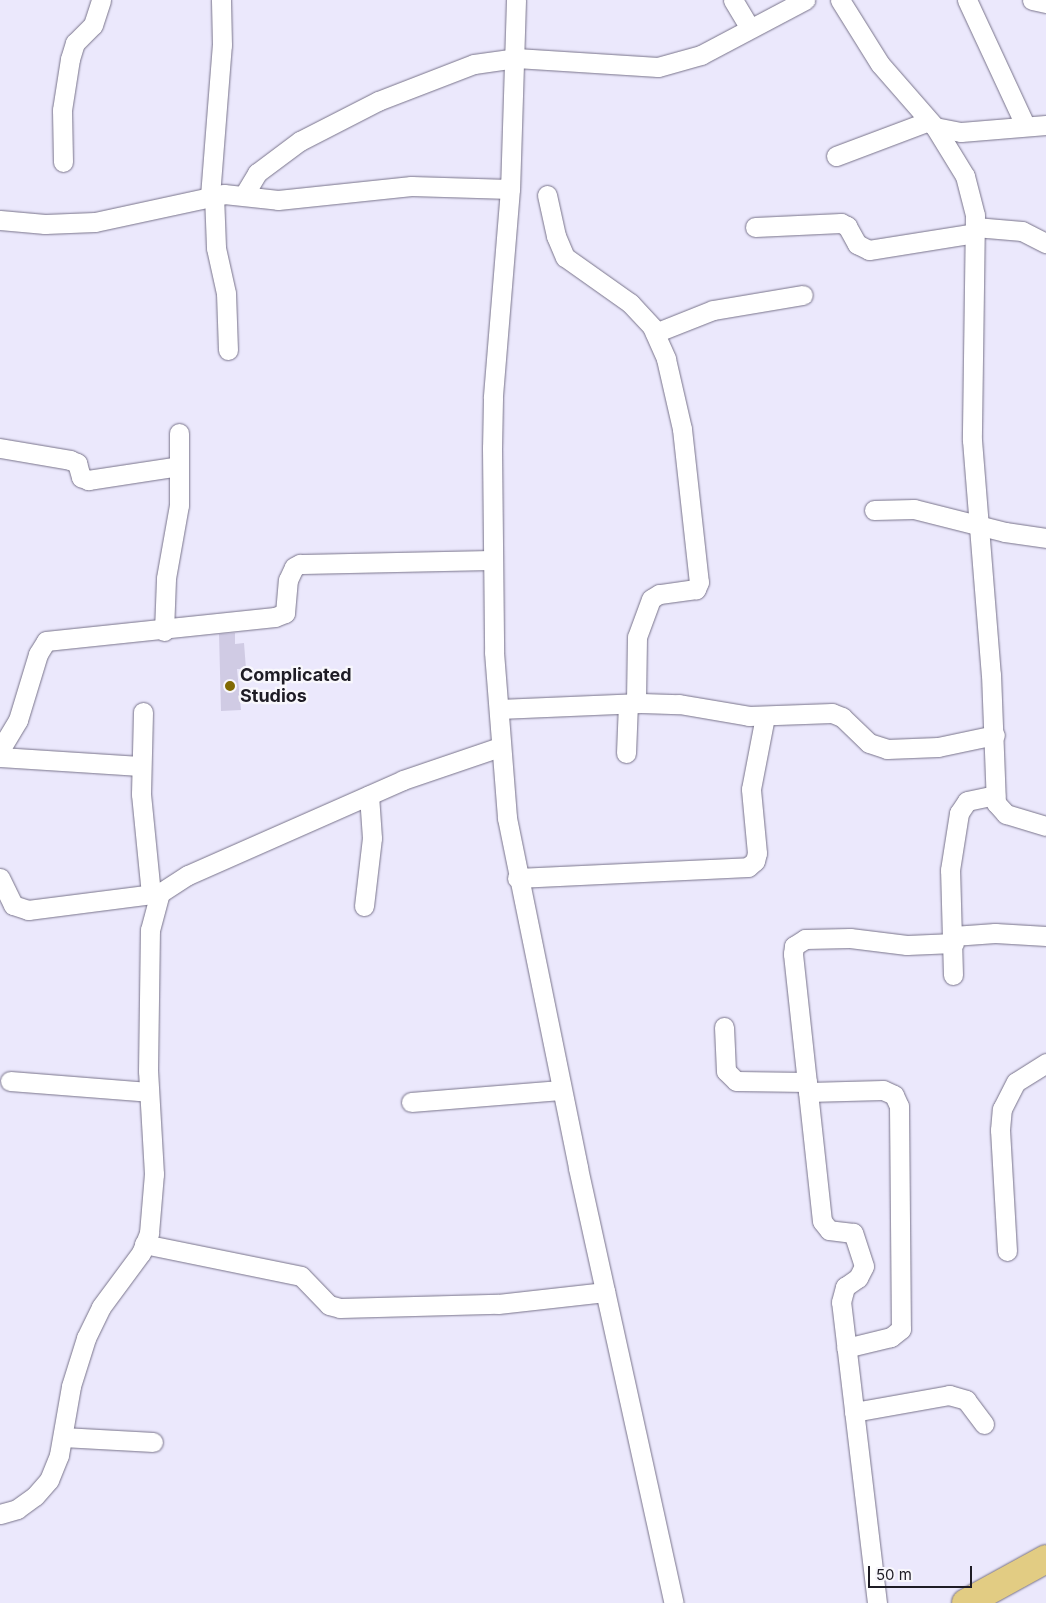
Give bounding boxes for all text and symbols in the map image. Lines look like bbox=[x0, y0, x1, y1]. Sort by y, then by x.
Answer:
place label: Complicated Studios bbox=[240, 665, 352, 708]
marker: Complicated Studios bbox=[224, 680, 236, 692]
scale bar bbox=[871, 1556, 975, 1588]
text: 50 m bbox=[876, 1565, 912, 1584]

